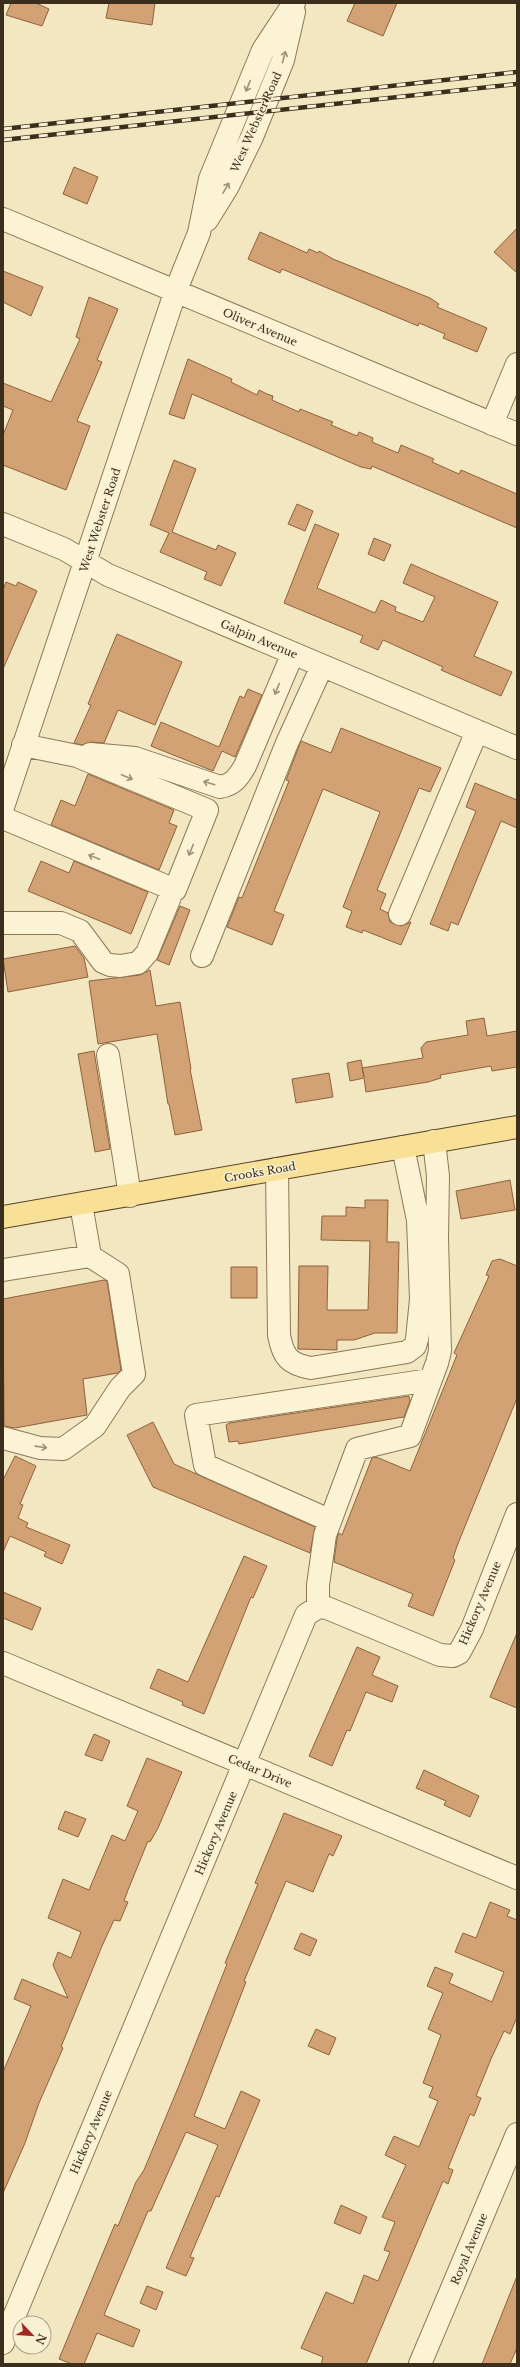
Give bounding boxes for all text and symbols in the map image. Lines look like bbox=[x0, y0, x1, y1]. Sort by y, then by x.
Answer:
one-way arrow bbox=[281, 50, 288, 63]
street label: West Webster Road bbox=[227, 69, 285, 175]
one-way arrow bbox=[244, 79, 251, 91]
one-way arrow bbox=[223, 182, 231, 194]
street label: Oliver Avenue bbox=[220, 305, 300, 349]
street label: West Webster Road bbox=[76, 466, 124, 575]
street label: Galpin Avenue bbox=[218, 616, 300, 662]
one-way arrow bbox=[273, 683, 280, 695]
one-way arrow bbox=[121, 773, 133, 781]
one-way arrow bbox=[202, 779, 215, 786]
one-way arrow bbox=[187, 844, 194, 856]
one-way arrow bbox=[89, 852, 101, 860]
street label: Crooks Road bbox=[223, 1159, 297, 1185]
one-way arrow bbox=[34, 1443, 47, 1451]
street label: Hickory Avenue bbox=[456, 1559, 504, 1647]
street label: Cedar Drive bbox=[226, 1751, 294, 1791]
street label: Hickory Avenue bbox=[192, 1789, 240, 1877]
street label: Hickory Avenue bbox=[67, 2088, 115, 2176]
street label: Royal Avenue bbox=[448, 2211, 490, 2287]
north arrow bbox=[12, 2315, 52, 2355]
text: N bbox=[32, 2332, 50, 2347]

